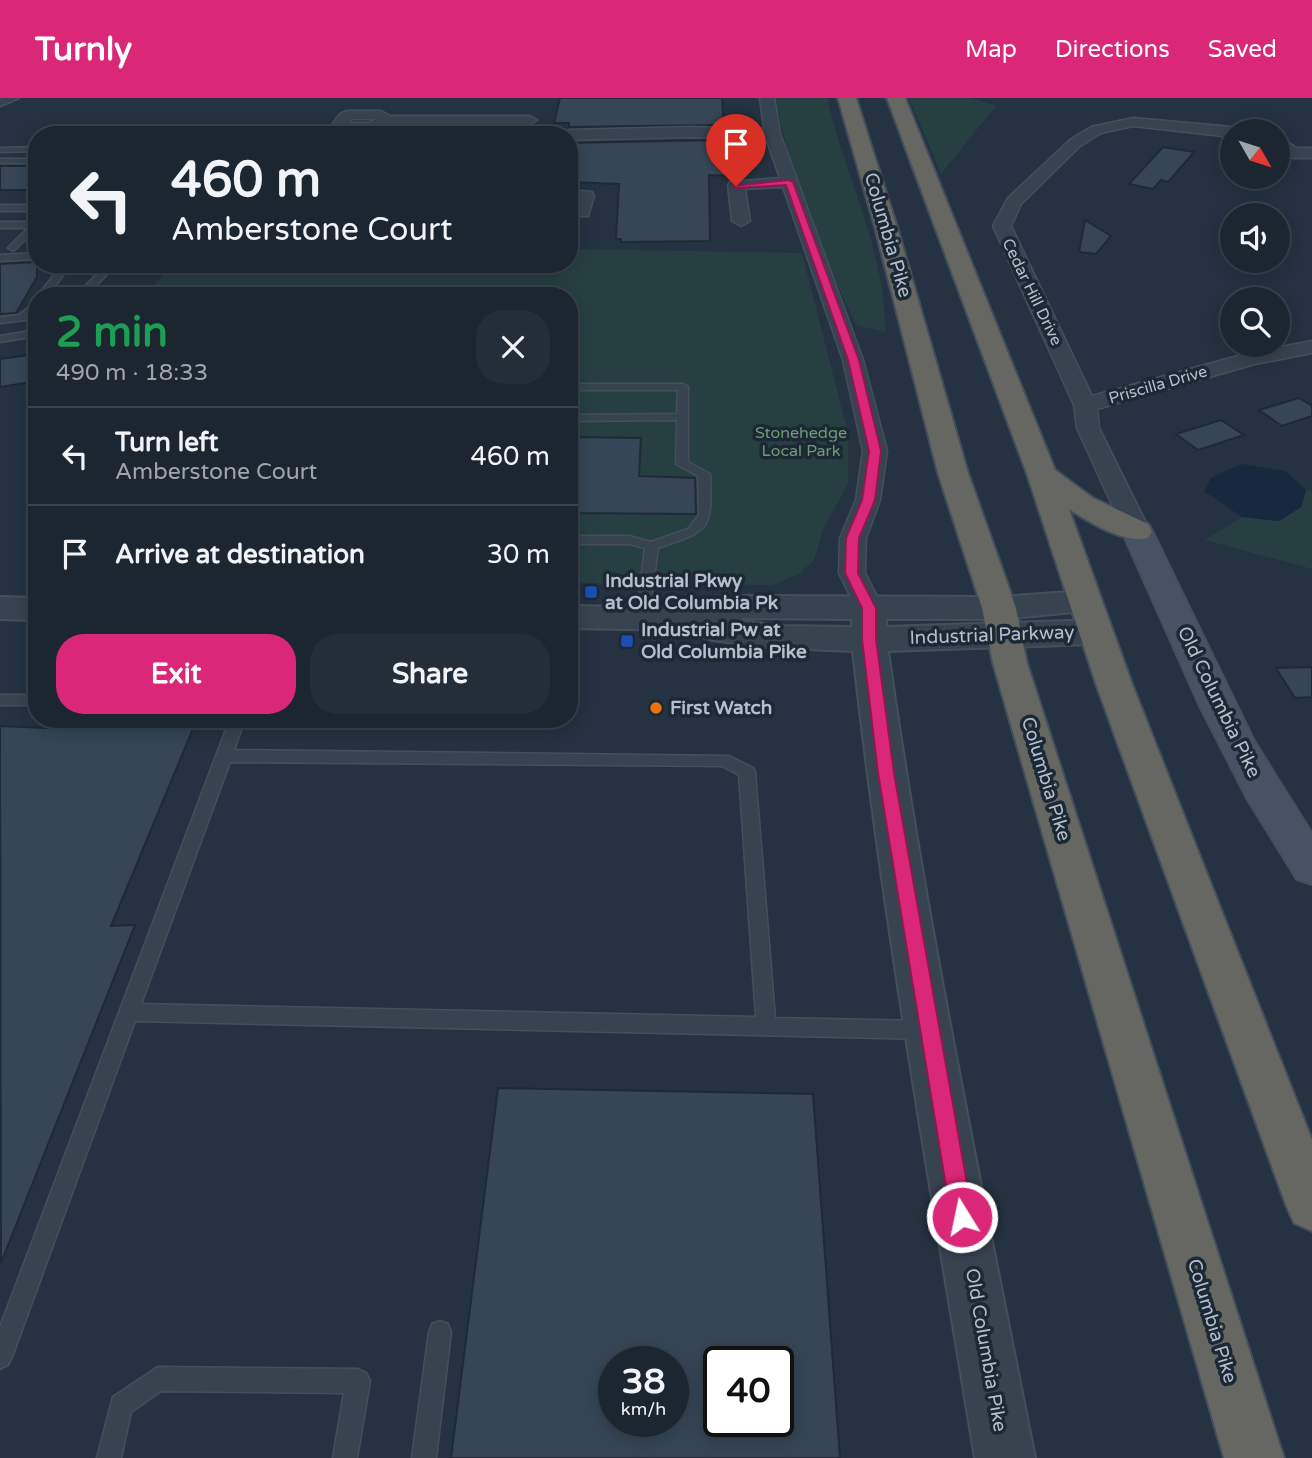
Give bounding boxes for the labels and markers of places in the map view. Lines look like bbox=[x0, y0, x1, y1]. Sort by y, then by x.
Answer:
pin bbox=[706, 114, 766, 186]
place label: Industrial Pkwy at Old Columbia Pk bbox=[605, 570, 779, 614]
marker: Industrial Pkwy at Old Columbia Pk bbox=[583, 584, 599, 600]
place label: Industrial Pw at Old Columbia Pike bbox=[641, 619, 807, 663]
marker: Industrial Pw at Old Columbia Pike bbox=[619, 633, 635, 649]
place label: First Watch bbox=[670, 697, 772, 719]
marker: First Watch bbox=[648, 700, 664, 716]

